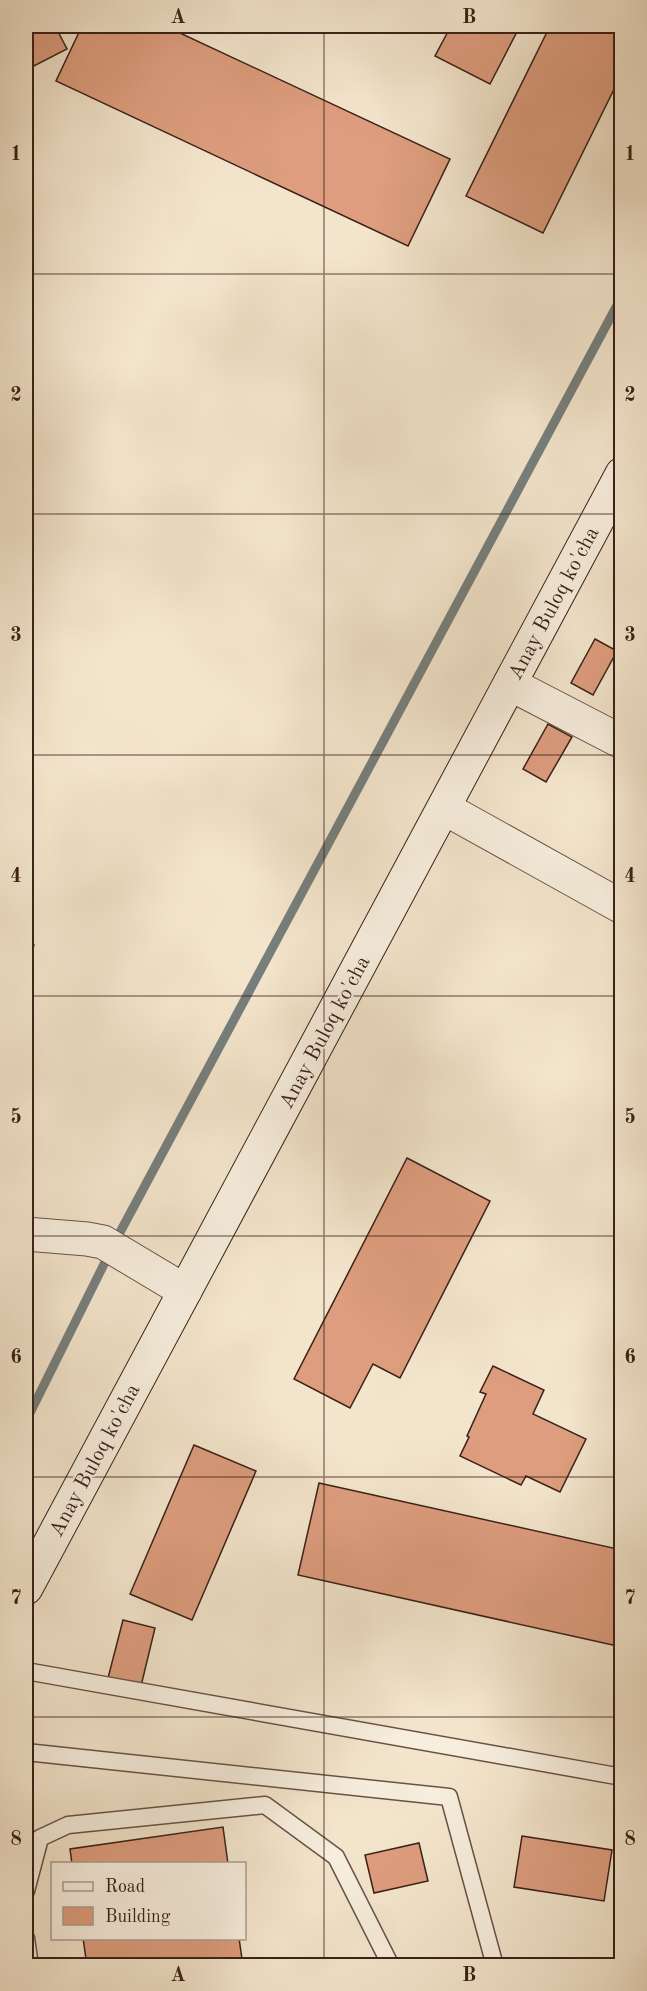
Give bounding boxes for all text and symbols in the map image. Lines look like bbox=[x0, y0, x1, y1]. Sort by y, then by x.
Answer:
text: A bbox=[170, 8, 186, 28]
text: B bbox=[462, 8, 476, 28]
text: 1 bbox=[10, 145, 22, 165]
text: 1 bbox=[624, 145, 636, 165]
text: 2 bbox=[10, 386, 22, 406]
text: 2 bbox=[624, 386, 636, 406]
street label: Anay Buloq ko'cha bbox=[505, 524, 603, 684]
text: 3 bbox=[10, 626, 22, 646]
text: 3 bbox=[624, 626, 636, 646]
text: 4 bbox=[10, 867, 22, 887]
text: 4 bbox=[624, 867, 636, 887]
street label: Anay Buloq ko'cha bbox=[276, 953, 374, 1113]
text: 5 bbox=[10, 1107, 22, 1128]
text: 5 bbox=[624, 1107, 636, 1128]
text: 6 bbox=[10, 1348, 22, 1368]
text: 6 bbox=[624, 1348, 636, 1368]
street label: Anay Buloq ko'cha bbox=[46, 1381, 144, 1541]
text: 7 bbox=[10, 1589, 22, 1609]
text: 7 bbox=[624, 1589, 636, 1609]
text: 8 bbox=[10, 1830, 22, 1850]
text: 8 bbox=[624, 1830, 636, 1850]
legend bbox=[51, 1862, 246, 1940]
text: Road bbox=[105, 1878, 145, 1896]
text: Building bbox=[105, 1908, 171, 1926]
text: A bbox=[170, 1966, 186, 1986]
text: B bbox=[462, 1966, 476, 1986]

